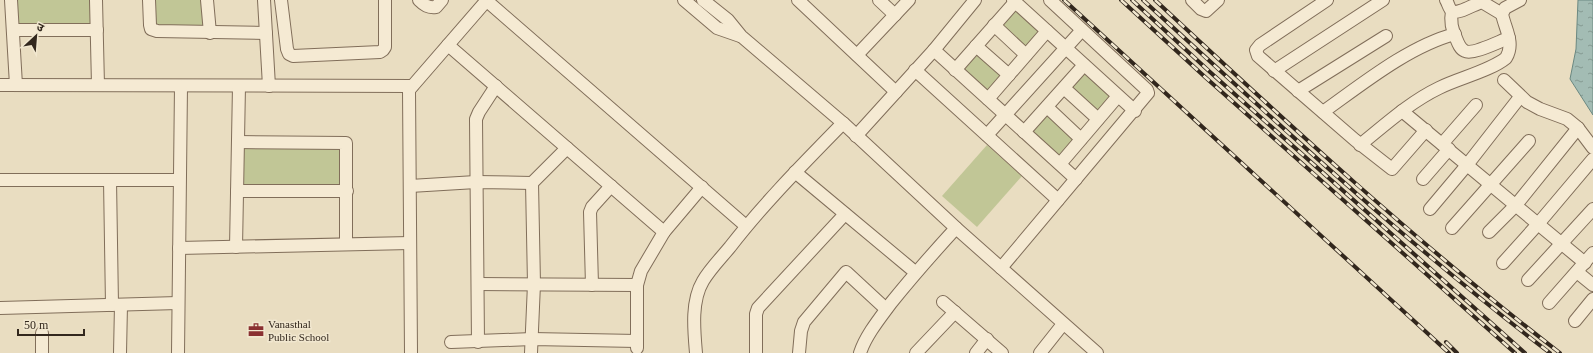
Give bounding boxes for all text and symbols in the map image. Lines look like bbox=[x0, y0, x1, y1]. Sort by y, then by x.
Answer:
north arrow bbox=[16, 16, 56, 56]
text: उ bbox=[35, 20, 46, 34]
scale bar bbox=[18, 311, 84, 337]
text: 50 m bbox=[24, 318, 49, 332]
place label: Vanasthal Public School bbox=[268, 318, 329, 343]
office icon: Vanasthal Public School bbox=[247, 321, 265, 339]

